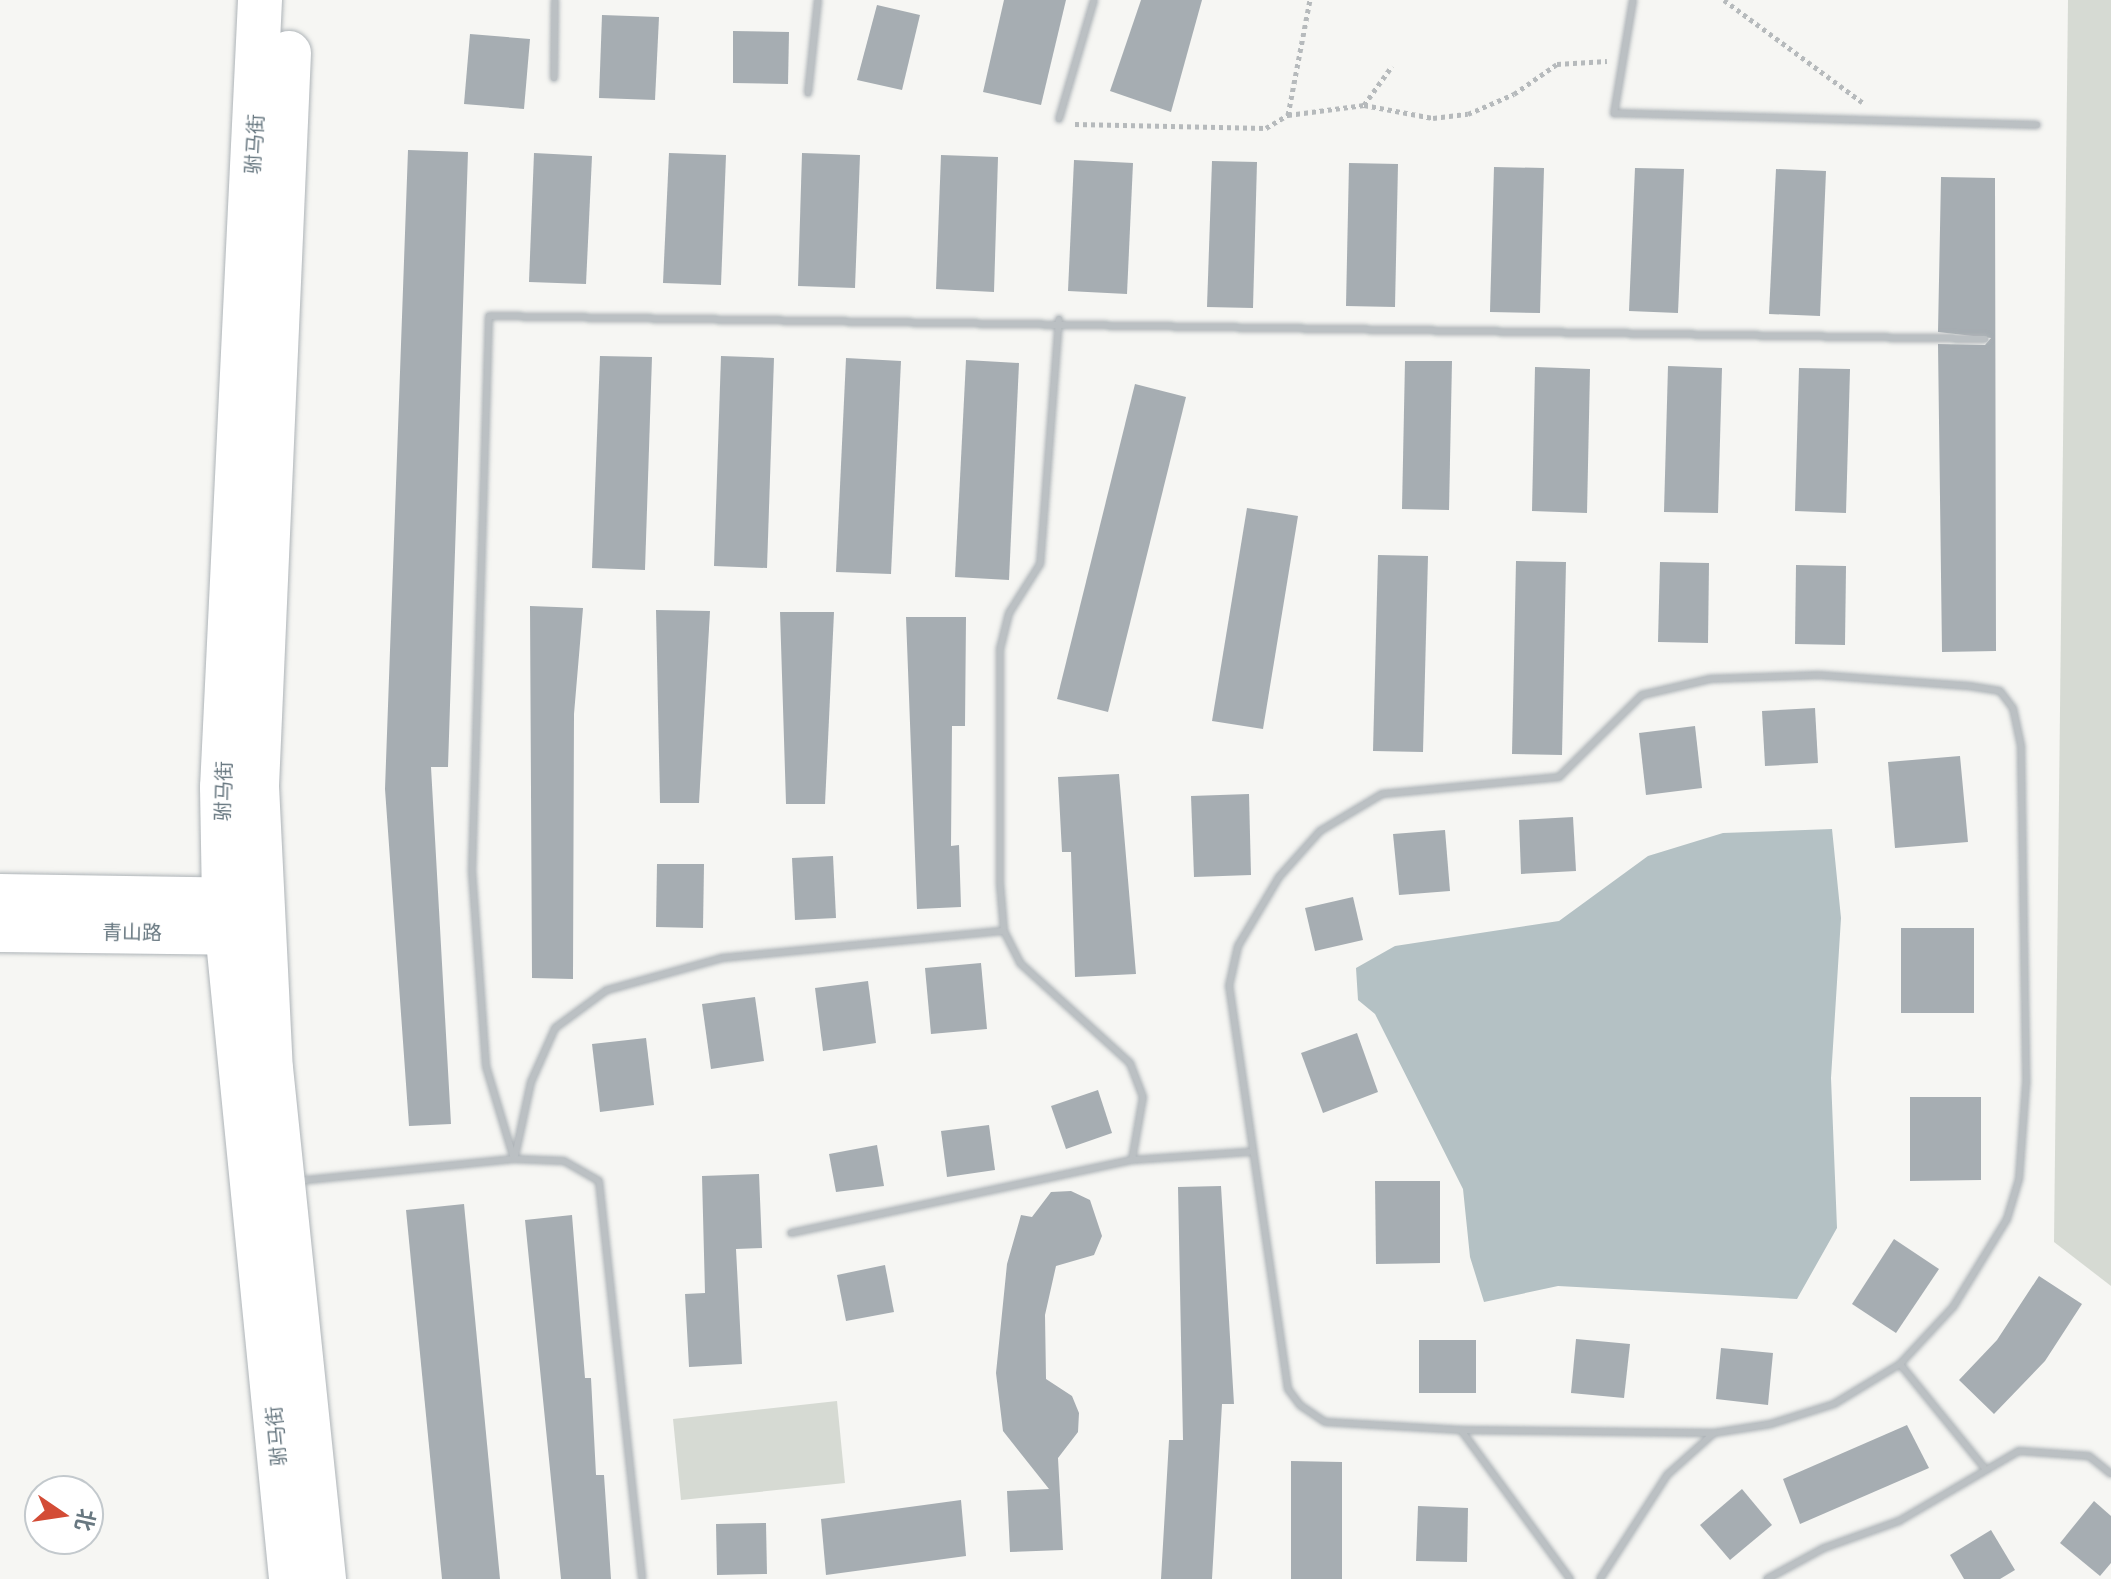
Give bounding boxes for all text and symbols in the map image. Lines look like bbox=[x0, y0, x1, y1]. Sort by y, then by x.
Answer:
street label: 驸马街 bbox=[240, 113, 268, 175]
street label: 驸马街 bbox=[210, 761, 236, 821]
street label: 青山路 bbox=[102, 919, 162, 945]
street label: 驸马街 bbox=[261, 1405, 291, 1467]
north arrow bbox=[24, 1475, 104, 1555]
text: 北 bbox=[70, 1506, 102, 1534]

